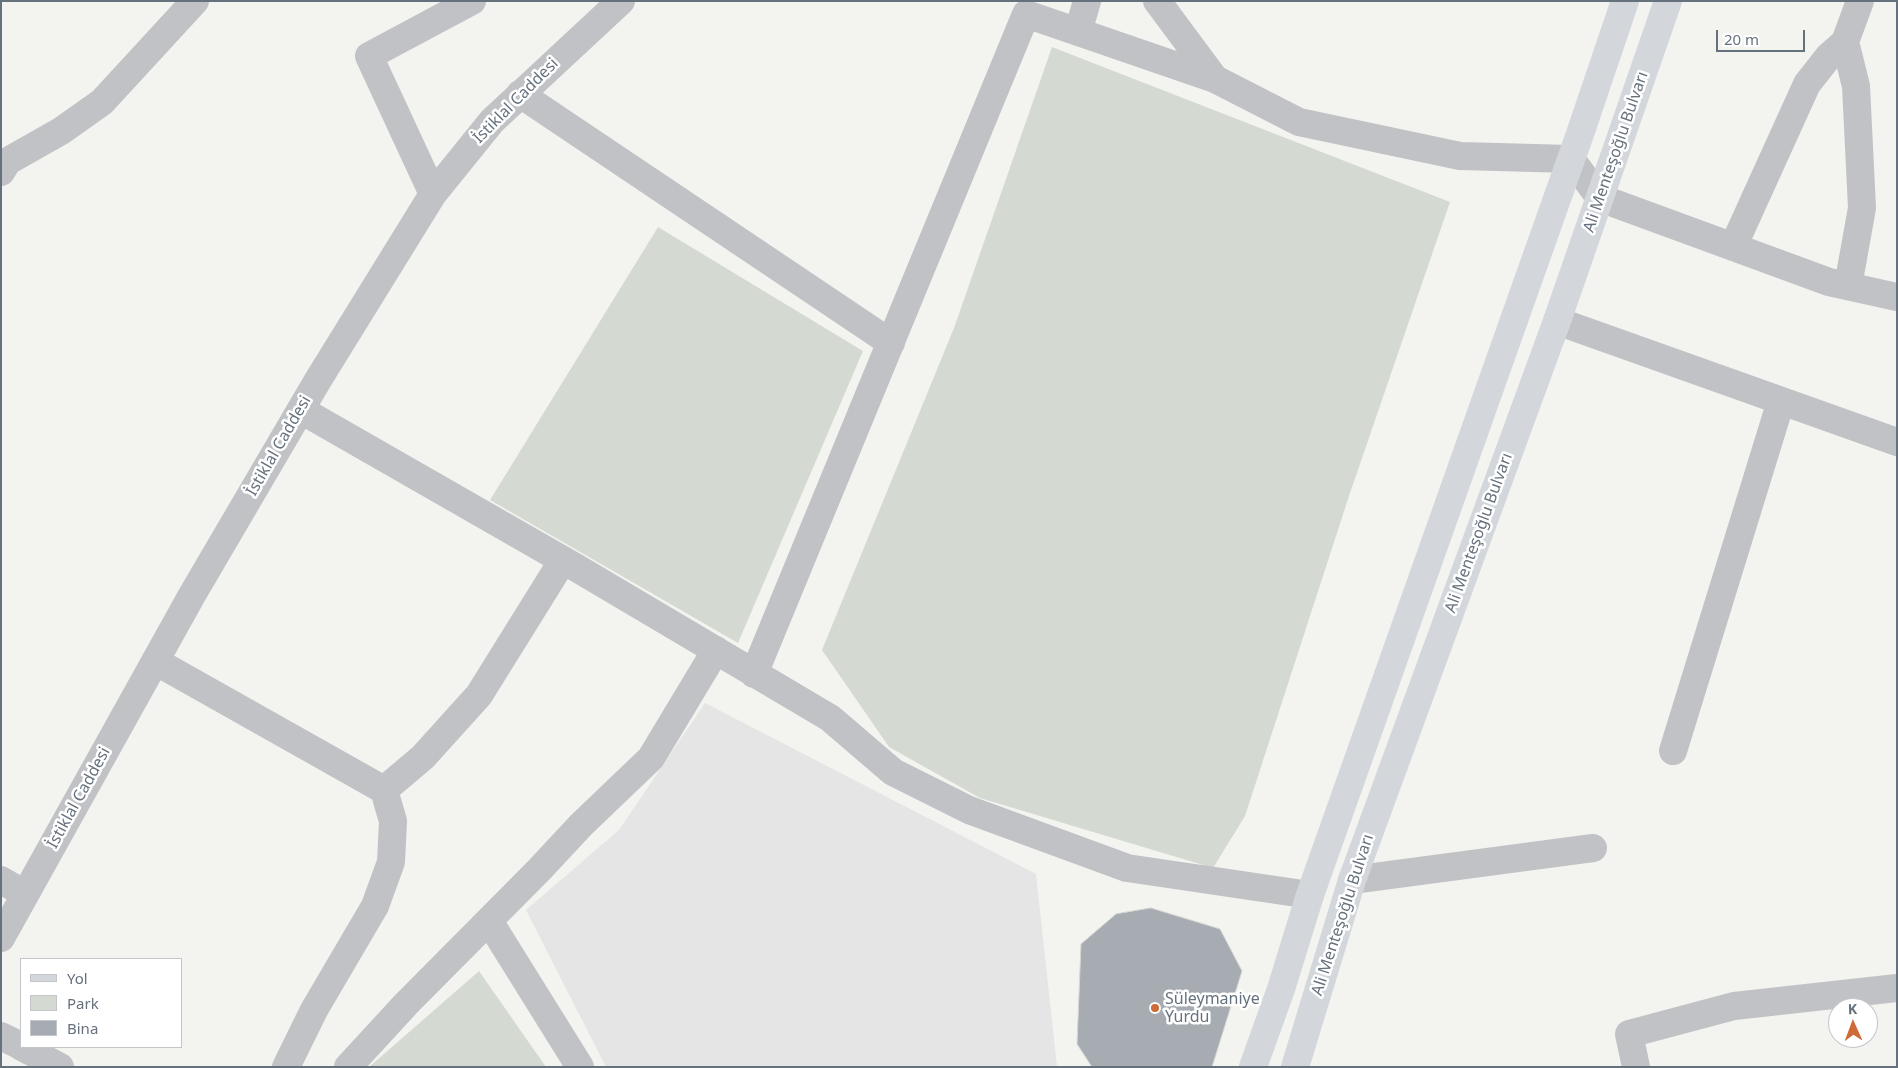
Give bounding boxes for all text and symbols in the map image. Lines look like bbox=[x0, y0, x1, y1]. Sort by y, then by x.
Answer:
scale bar bbox=[1718, 20, 1807, 52]
text: 20 m bbox=[1724, 29, 1759, 49]
street label: İstiklal Caddesi bbox=[469, 54, 563, 148]
street label: Ali Menteşoğlu Bulvarı bbox=[1579, 69, 1653, 235]
street label: İstiklal Caddesi bbox=[243, 392, 315, 500]
street label: Ali Menteşoğlu Bulvarı bbox=[1441, 451, 1517, 615]
street label: İstiklal Caddesi bbox=[43, 744, 115, 852]
street label: Ali Menteşoğlu Bulvarı bbox=[1308, 832, 1378, 998]
legend bbox=[20, 958, 182, 1048]
text: Yol bbox=[67, 968, 88, 988]
place label: Süleymaniye Yurdu bbox=[1165, 989, 1260, 1027]
text: Park bbox=[67, 993, 99, 1013]
north arrow bbox=[1828, 998, 1878, 1048]
text: K bbox=[1848, 999, 1857, 1018]
marker: Süleymaniye Yurdu bbox=[1149, 1002, 1161, 1014]
text: Bina bbox=[67, 1018, 98, 1038]

